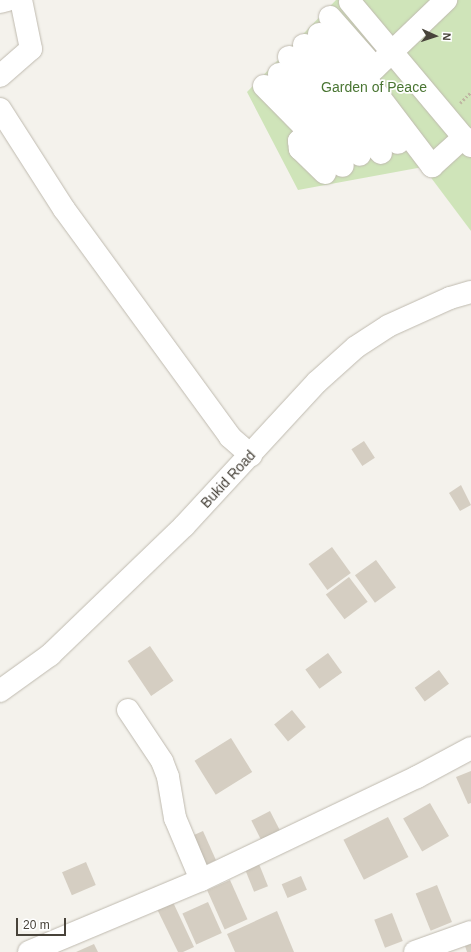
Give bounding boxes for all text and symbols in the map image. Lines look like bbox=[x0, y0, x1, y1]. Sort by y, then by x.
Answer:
north arrow bbox=[415, 16, 455, 56]
text: N bbox=[441, 32, 453, 41]
park label: Garden of Peace bbox=[321, 79, 427, 95]
street label: Bukid Road bbox=[197, 447, 259, 511]
scale bar bbox=[18, 910, 68, 936]
text: 20 m bbox=[23, 918, 50, 932]

